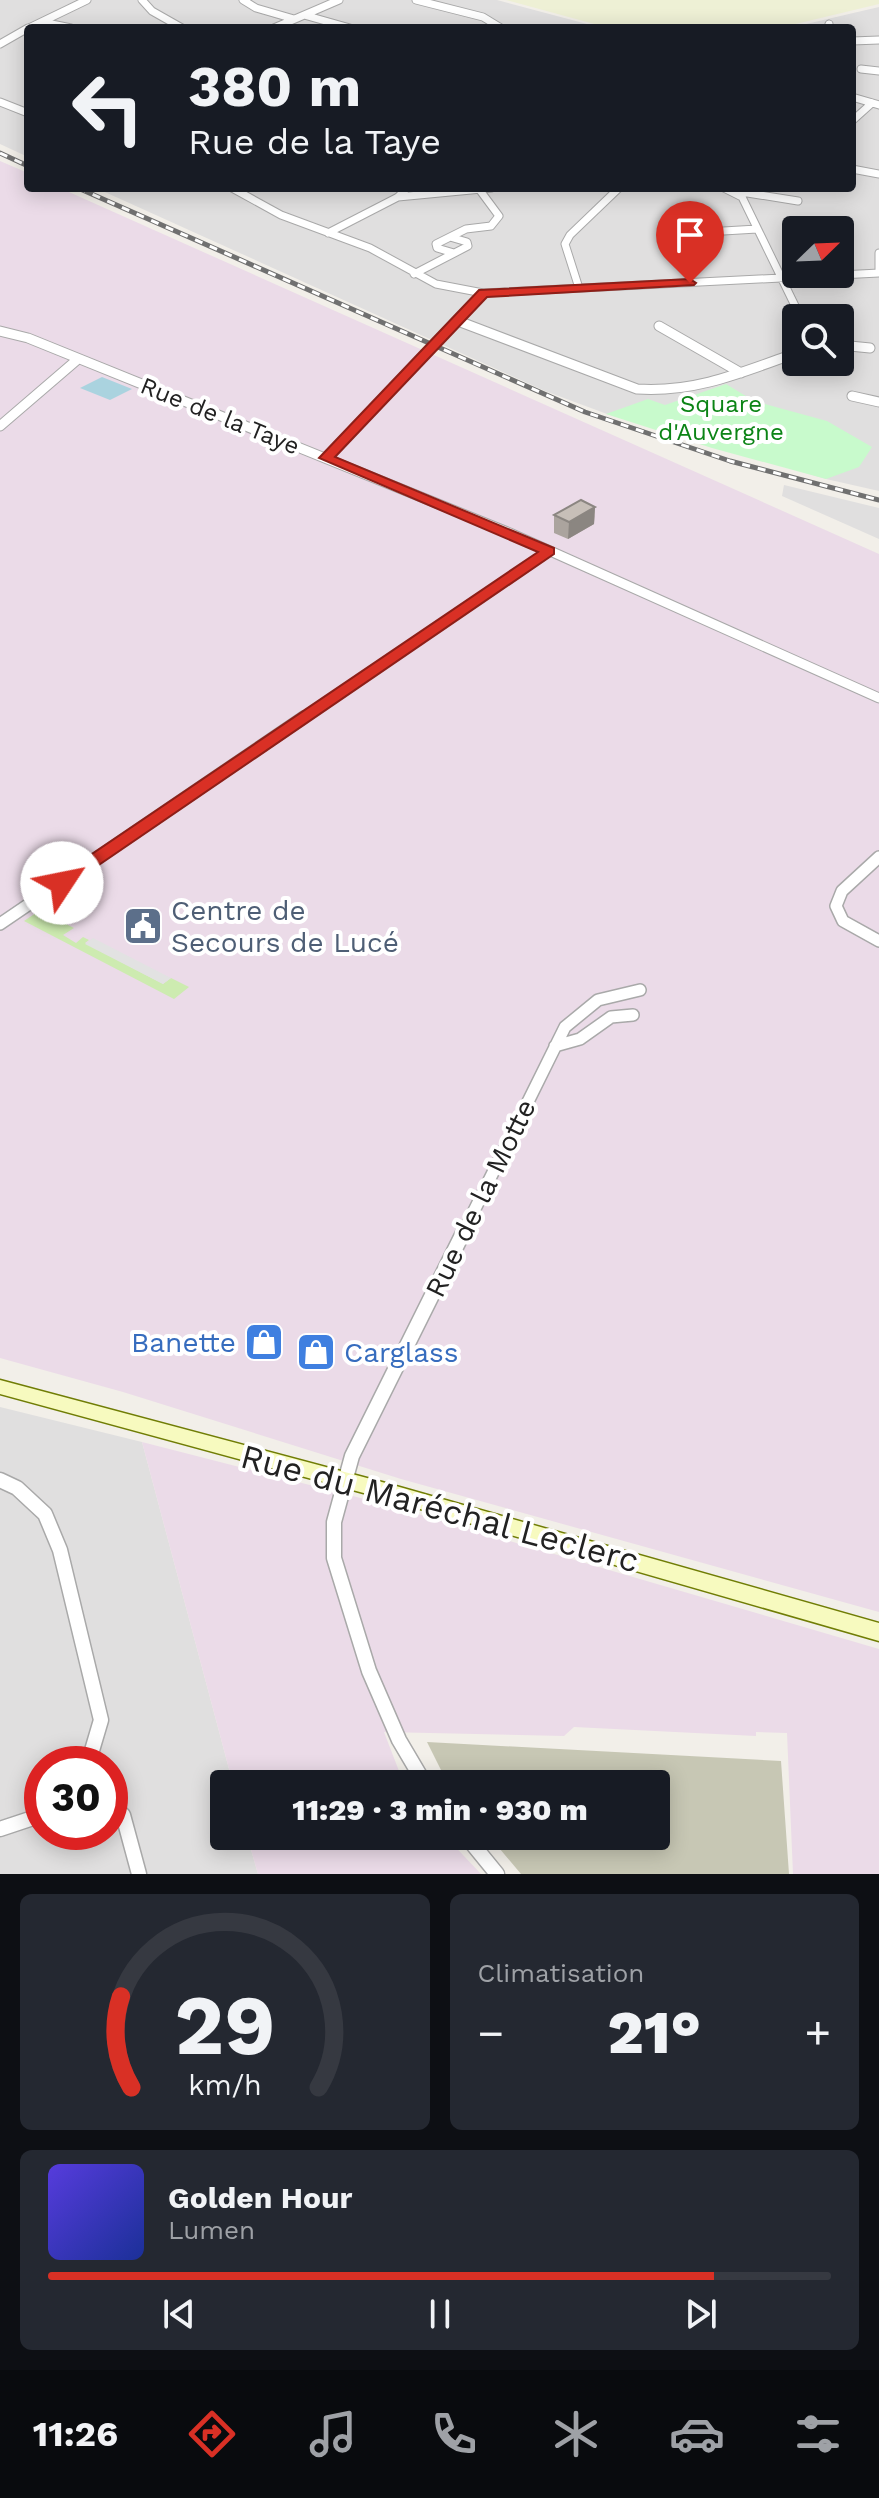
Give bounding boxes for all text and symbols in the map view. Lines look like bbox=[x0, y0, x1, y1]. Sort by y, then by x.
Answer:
text: 380 m bbox=[188, 54, 361, 120]
icon: left bbox=[56, 56, 160, 160]
text: Rue de la Taye bbox=[188, 121, 441, 163]
pin bbox=[656, 201, 724, 283]
icon: arrive bbox=[668, 213, 712, 257]
north arrow bbox=[782, 216, 854, 288]
map controls bbox=[782, 216, 854, 376]
button: search bbox=[782, 304, 854, 376]
street label: Rue de la Taye bbox=[137, 371, 303, 461]
park label: Square d'Auvergne bbox=[658, 390, 784, 446]
position arrow bbox=[20, 841, 104, 925]
place label: Centre de Secours de Lucé bbox=[171, 894, 399, 959]
public building icon: Centre de Secours de Lucé bbox=[122, 905, 164, 947]
street label: Rue de la Motte bbox=[418, 1094, 543, 1302]
shop icon: Banette bbox=[243, 1321, 285, 1363]
place label: Banette bbox=[131, 1326, 236, 1359]
shop icon: Carglass bbox=[295, 1331, 337, 1373]
place label: Carglass bbox=[344, 1336, 459, 1369]
street label: Rue du Maréchal Leclerc bbox=[237, 1436, 643, 1580]
speed limit sign: 30 bbox=[24, 1746, 128, 1850]
text: 11:29 · 3 min · 930 m bbox=[292, 1792, 588, 1827]
text: Climatisation bbox=[478, 1958, 644, 1988]
text: 29 bbox=[174, 1977, 275, 2074]
text: 21° bbox=[608, 1997, 701, 2068]
text: − bbox=[478, 2007, 504, 2059]
text: + bbox=[804, 2007, 831, 2059]
text: km/h bbox=[188, 2068, 262, 2102]
text: Golden Hour bbox=[168, 2180, 352, 2215]
text: Lumen bbox=[168, 2215, 255, 2245]
icon: previous bbox=[157, 2292, 201, 2336]
icon: pause bbox=[418, 2292, 462, 2336]
icon: next bbox=[679, 2292, 723, 2336]
icon: directions bbox=[184, 2406, 240, 2462]
icon: music bbox=[305, 2406, 361, 2462]
icon: phone bbox=[426, 2406, 482, 2462]
icon: climate bbox=[548, 2406, 604, 2462]
icon: car bbox=[669, 2406, 725, 2462]
icon: filters bbox=[790, 2406, 846, 2462]
text: 11:26 bbox=[33, 2413, 118, 2455]

